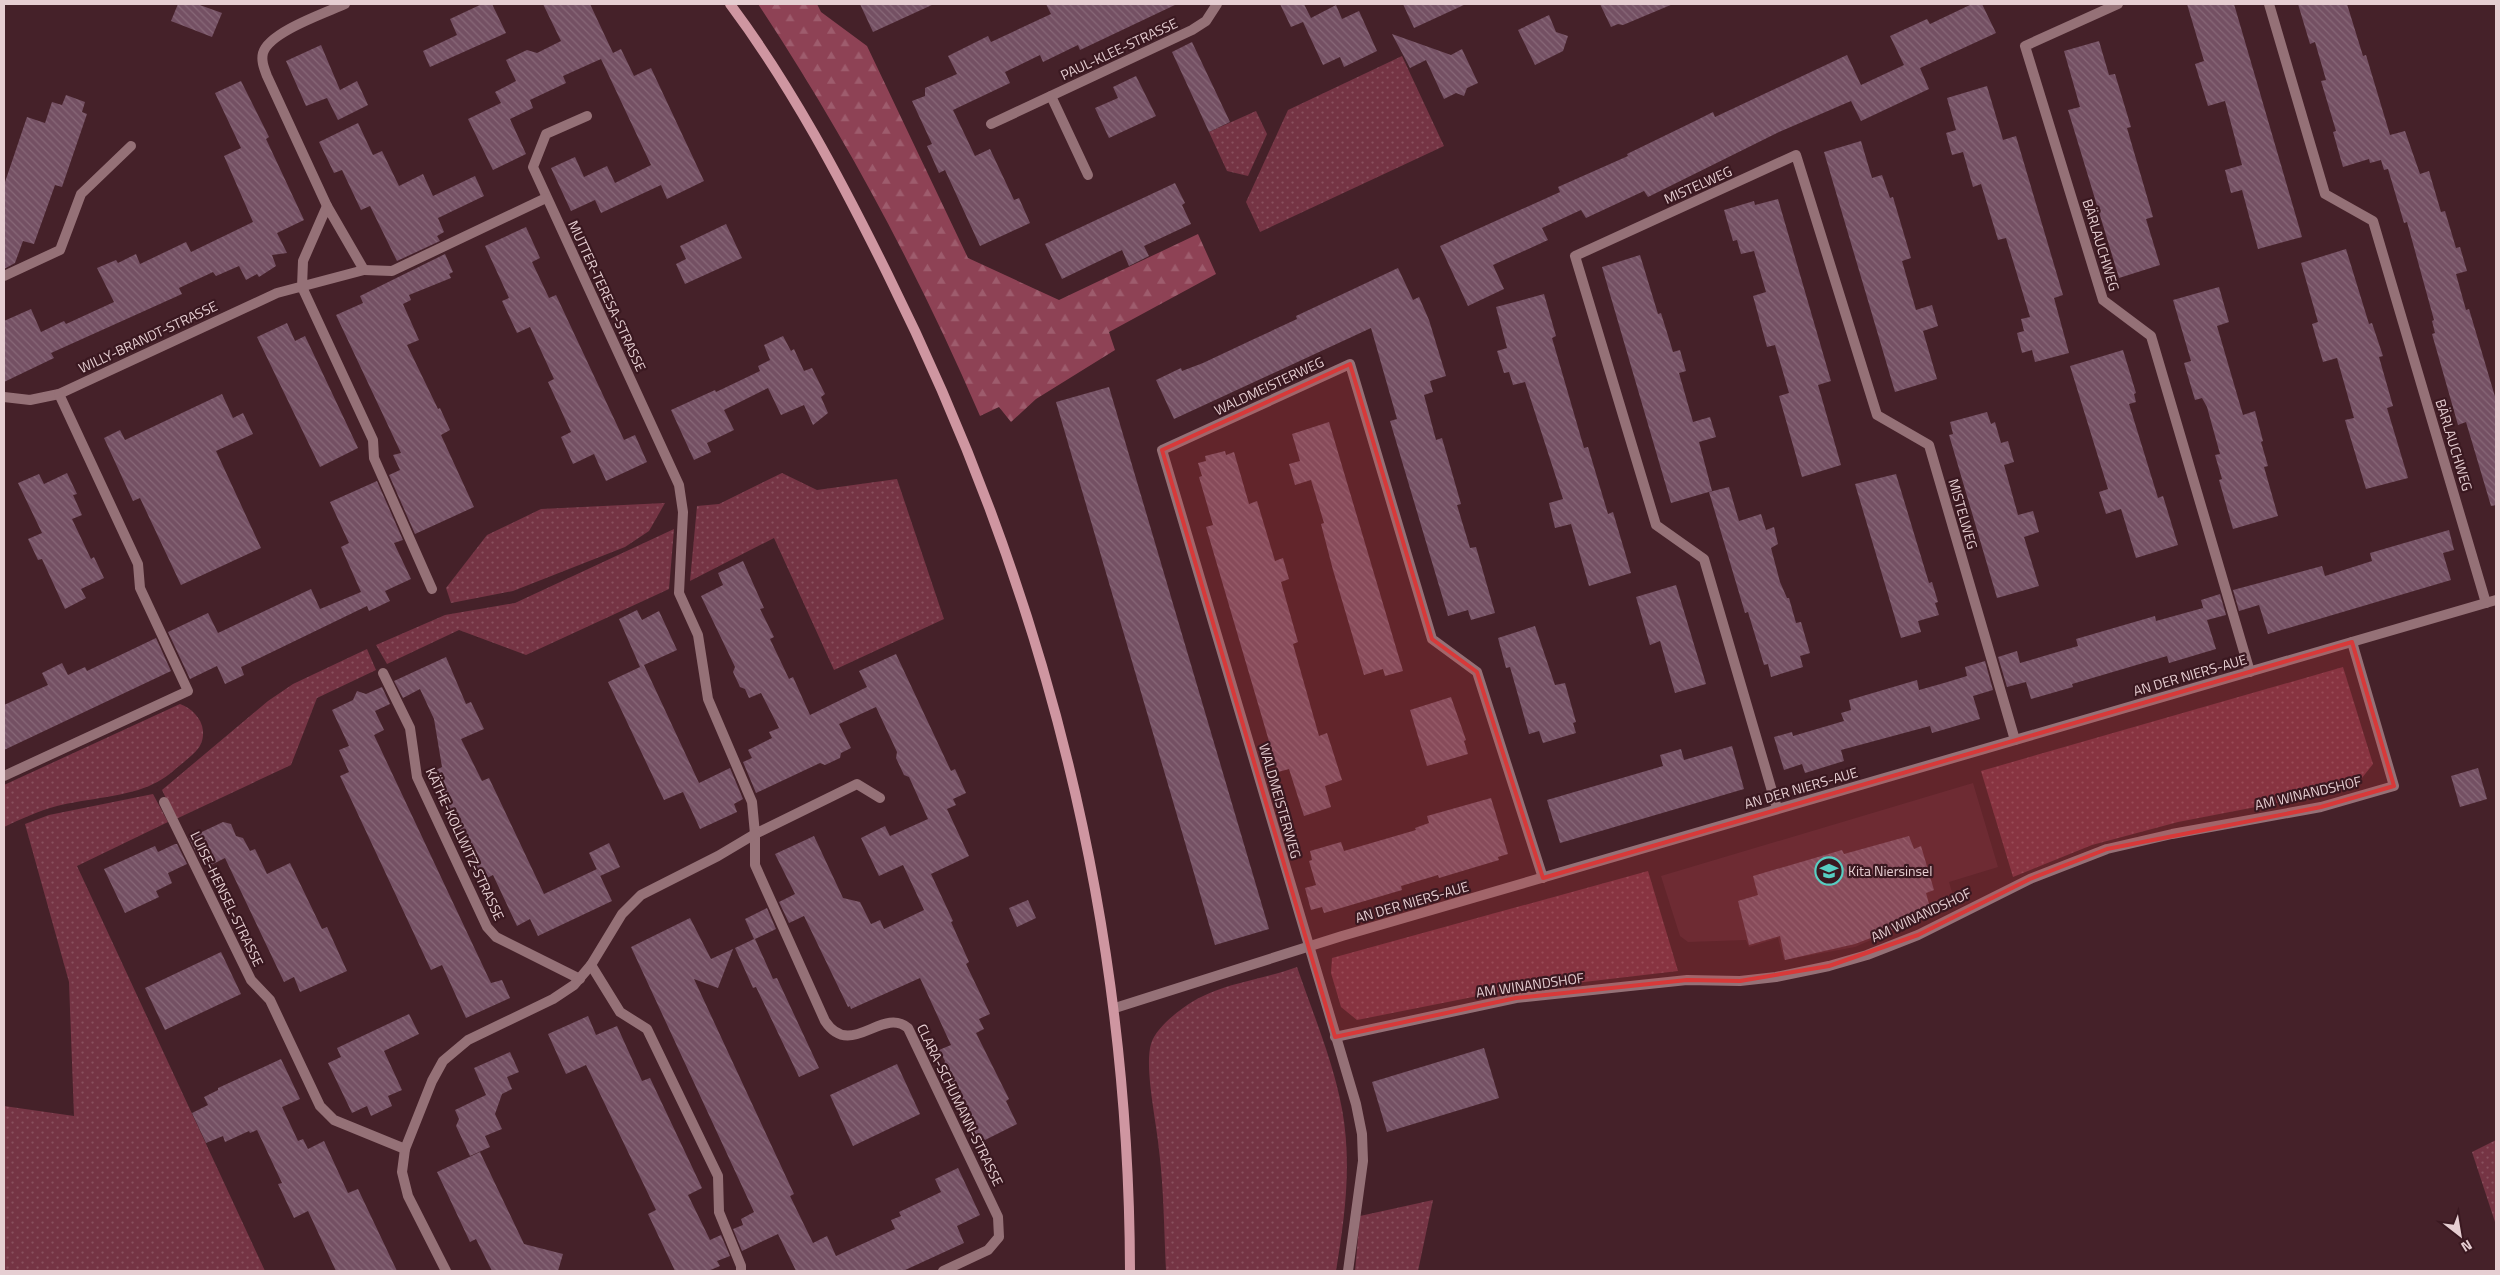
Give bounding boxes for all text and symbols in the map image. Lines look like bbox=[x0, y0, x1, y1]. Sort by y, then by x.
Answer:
street label: PAUL-KLEE-STRASSE bbox=[1057, 12, 1181, 85]
street label: MISTELWEG bbox=[1660, 160, 1735, 209]
street label: BÄRLAUCHWEG bbox=[2078, 196, 2125, 293]
street label: MUTTER-TERESA-STRASSE bbox=[563, 217, 652, 375]
street label: WILLY-BRANDT-STRASSE bbox=[75, 295, 221, 378]
street label: WALDMEISTERWEG bbox=[1210, 351, 1327, 420]
street label: BÄRLAUCHWEG bbox=[2431, 396, 2478, 493]
street label: MISTELWEG bbox=[1943, 476, 1984, 552]
street label: AN DER NIERS-AUE bbox=[2131, 648, 2249, 701]
street label: WALDMEISTERWEG bbox=[1254, 741, 1307, 861]
street label: AN DER NIERS-AUE bbox=[1742, 761, 1860, 814]
street label: KÄTHE-KOLLWITZ-STRASSE bbox=[421, 764, 510, 924]
street label: AM WINANDSHOF bbox=[2252, 770, 2363, 815]
street label: LUISE-HENSEL-STRASSE bbox=[186, 828, 269, 970]
school or university icon: Kita Niersinsel bbox=[1814, 856, 1844, 886]
place label: Kita Niersinsel bbox=[1848, 860, 1932, 881]
street label: AN DER NIERS-AUE bbox=[1353, 875, 1471, 928]
street label: AM WINANDSHOF bbox=[1867, 882, 1975, 947]
street label: AM WINANDSHOF bbox=[1475, 967, 1585, 1002]
street label: CLARA-SCHUMANN-STRASSE bbox=[912, 1020, 1009, 1190]
north arrow bbox=[2435, 1210, 2485, 1260]
text: N bbox=[2457, 1235, 2477, 1258]

